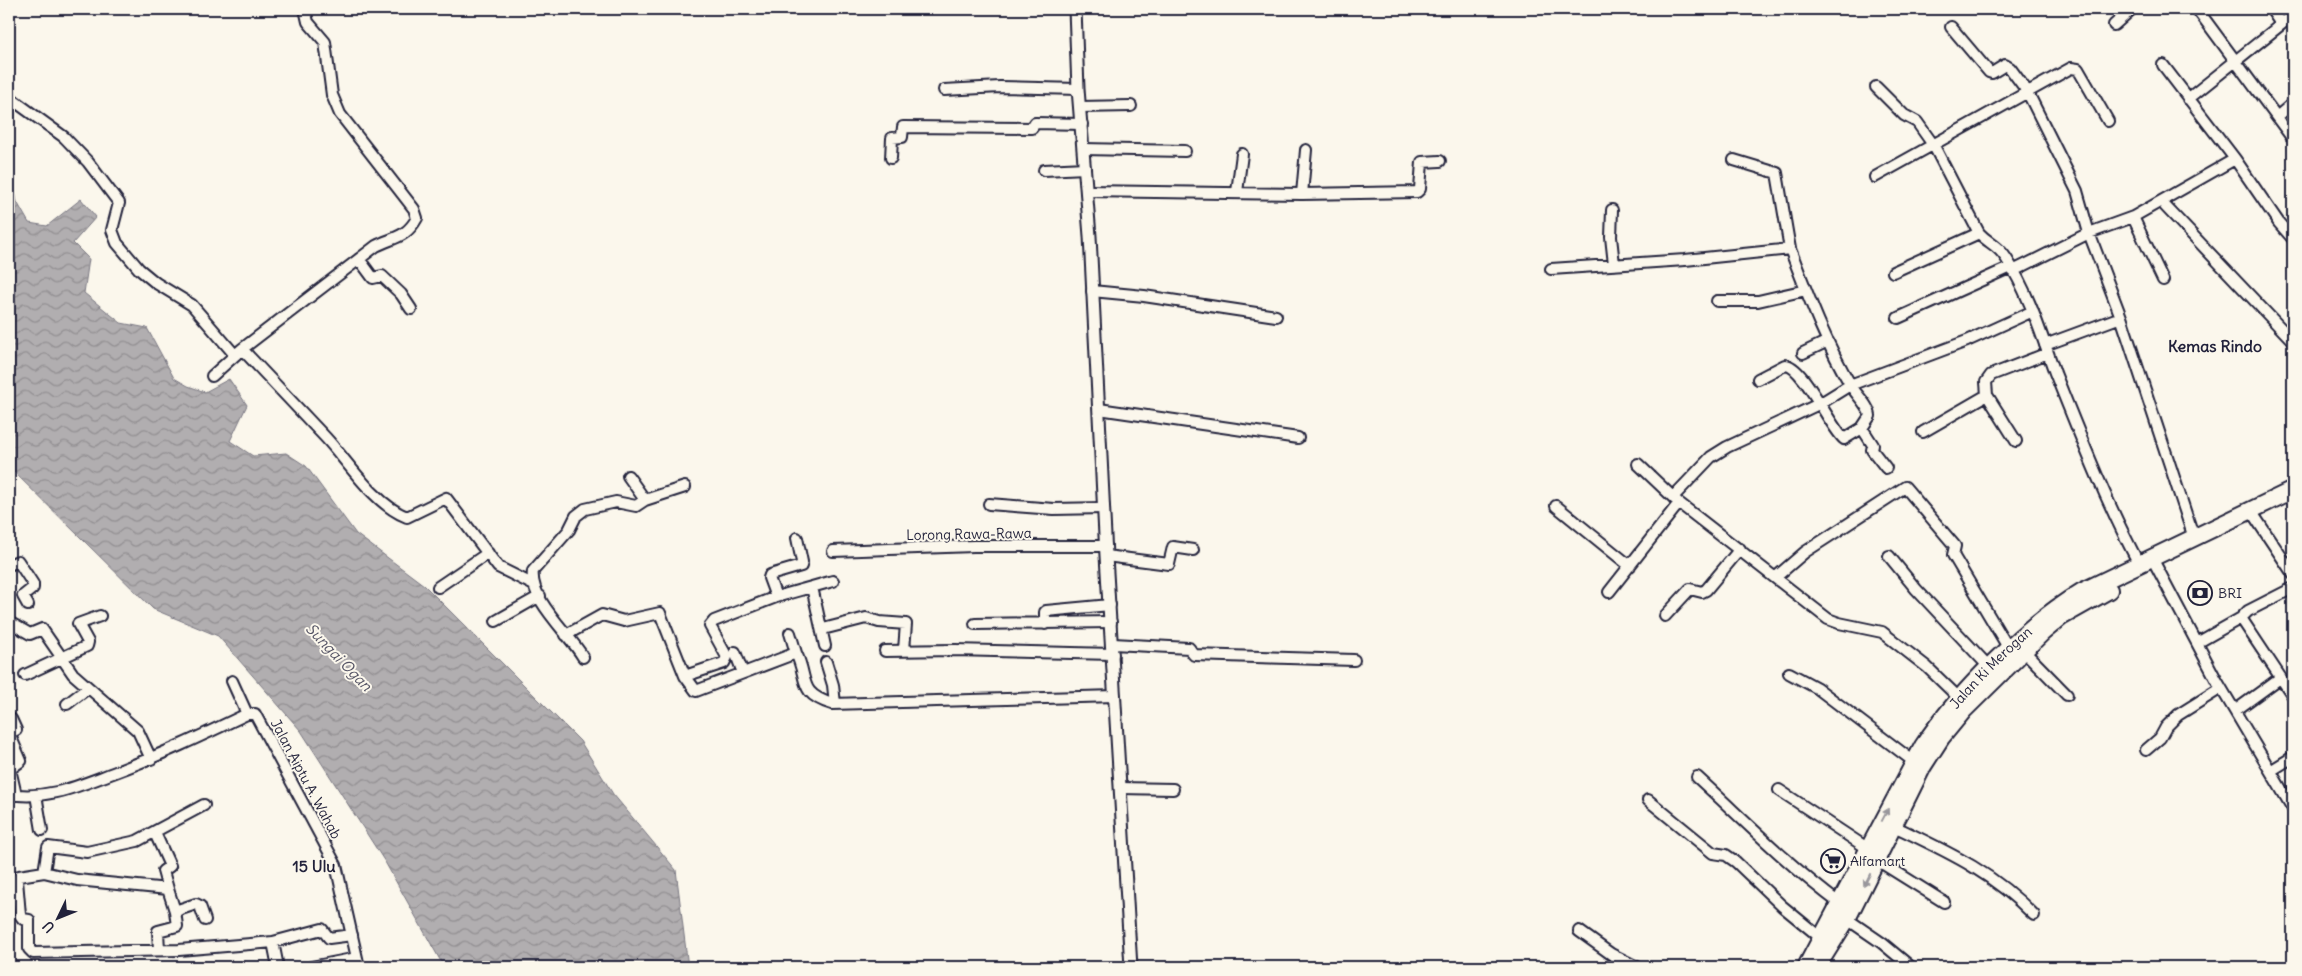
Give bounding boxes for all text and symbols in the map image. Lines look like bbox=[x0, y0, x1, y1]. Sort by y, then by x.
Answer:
district label: Kemas Rindo bbox=[2168, 336, 2262, 356]
street label: Lorong Rawa-Rawa bbox=[906, 524, 1032, 544]
bank icon: BRI bbox=[2187, 580, 2213, 606]
place label: BRI bbox=[2218, 584, 2242, 602]
water label: Sungai Ogan bbox=[302, 619, 376, 695]
street label: Jalan Ki Merogan bbox=[1946, 623, 2036, 712]
street label: Jalan Aiptu A. Wahab bbox=[267, 716, 345, 842]
one-way arrow bbox=[1880, 808, 1889, 822]
supermarket icon: Alfamart bbox=[1820, 848, 1846, 874]
place label: Alfamart bbox=[1850, 852, 1905, 870]
district label: 15 Ulu bbox=[292, 856, 336, 876]
one-way arrow bbox=[1863, 873, 1871, 887]
north arrow bbox=[32, 894, 82, 944]
text: U bbox=[39, 917, 58, 937]

